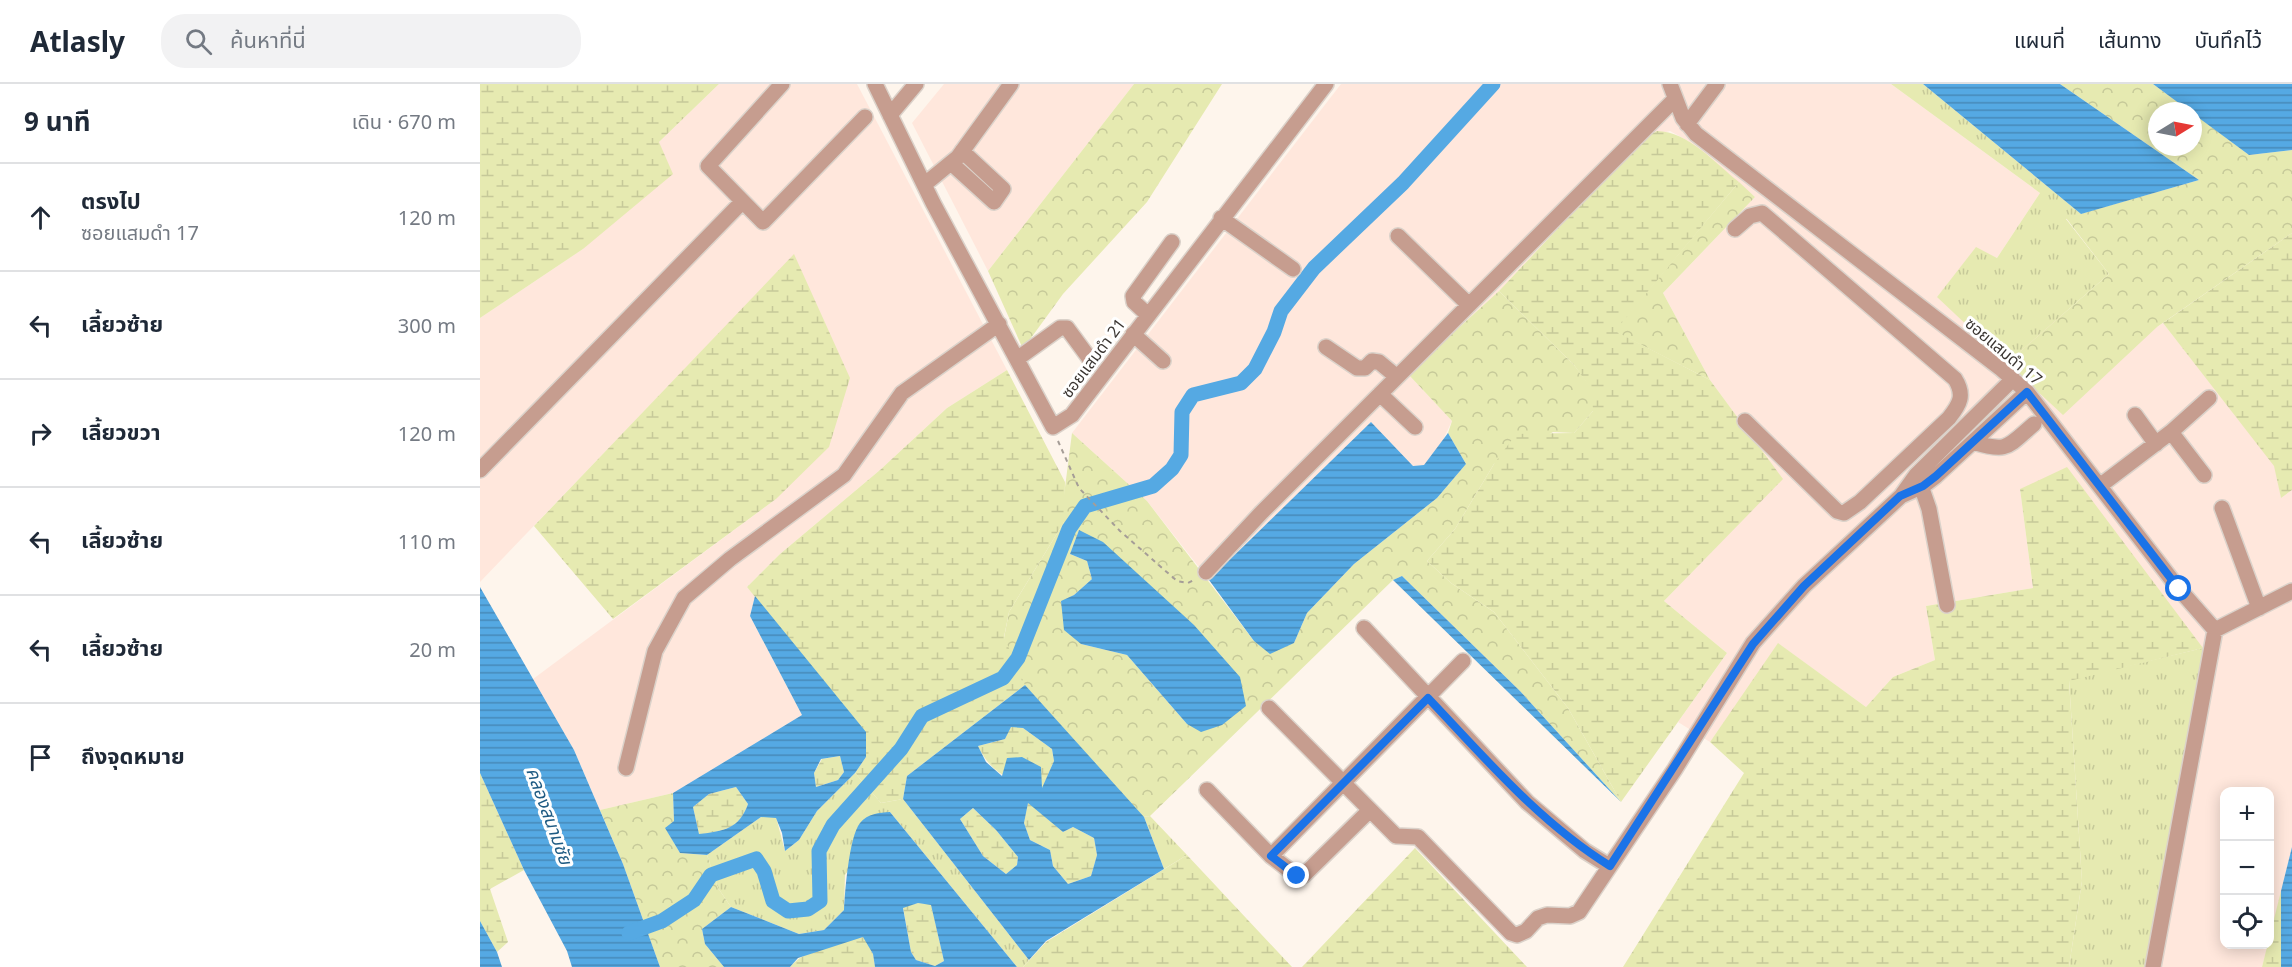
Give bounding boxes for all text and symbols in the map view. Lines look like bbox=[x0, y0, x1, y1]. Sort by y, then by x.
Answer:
search box bbox=[161, 14, 581, 68]
text: Atlasly bbox=[30, 22, 125, 60]
text: ค้นหาที่นี่ bbox=[230, 24, 306, 54]
icon: search bbox=[182, 25, 215, 58]
text: แผนที่ bbox=[2014, 26, 2065, 54]
text: เส้นทาง bbox=[2098, 26, 2162, 54]
text: บันทึกไว้ bbox=[2195, 26, 2262, 54]
north arrow bbox=[2148, 102, 2202, 156]
text: 9 นาที bbox=[24, 103, 90, 139]
text: เดิน · 670 m bbox=[352, 108, 456, 135]
text: ตรงไป bbox=[81, 185, 141, 215]
icon: ahead bbox=[24, 201, 57, 234]
text: 120 m bbox=[398, 204, 456, 231]
text: ซอยแสมดำ 17 bbox=[81, 219, 199, 246]
text: เลี้ยวซ้าย bbox=[81, 308, 163, 338]
icon: left bbox=[24, 309, 57, 342]
text: 300 m bbox=[398, 312, 456, 339]
street label: ซอยแสมดำ 17 bbox=[1961, 312, 2047, 390]
street label: ซอยแสมดำ 21 bbox=[1056, 314, 1130, 402]
text: เลี้ยวขวา bbox=[81, 416, 161, 446]
icon: right bbox=[24, 417, 57, 450]
text: 120 m bbox=[398, 420, 456, 447]
text: เลี้ยวซ้าย bbox=[81, 524, 163, 554]
icon: left bbox=[24, 525, 57, 558]
text: 110 m bbox=[398, 528, 456, 555]
route start bbox=[2165, 575, 2191, 601]
text: เลี้ยวซ้าย bbox=[81, 632, 163, 662]
icon: left bbox=[24, 633, 57, 666]
text: 20 m bbox=[409, 636, 456, 663]
text: ถึงจุดหมาย bbox=[81, 740, 185, 770]
icon: arrive bbox=[24, 741, 57, 774]
water label: คลองสนามชัย bbox=[521, 764, 579, 869]
map controls bbox=[2220, 787, 2274, 949]
button: + bbox=[2220, 787, 2274, 841]
button: − bbox=[2220, 841, 2274, 895]
route end bbox=[1283, 862, 1309, 888]
button: locate bbox=[2220, 895, 2274, 949]

